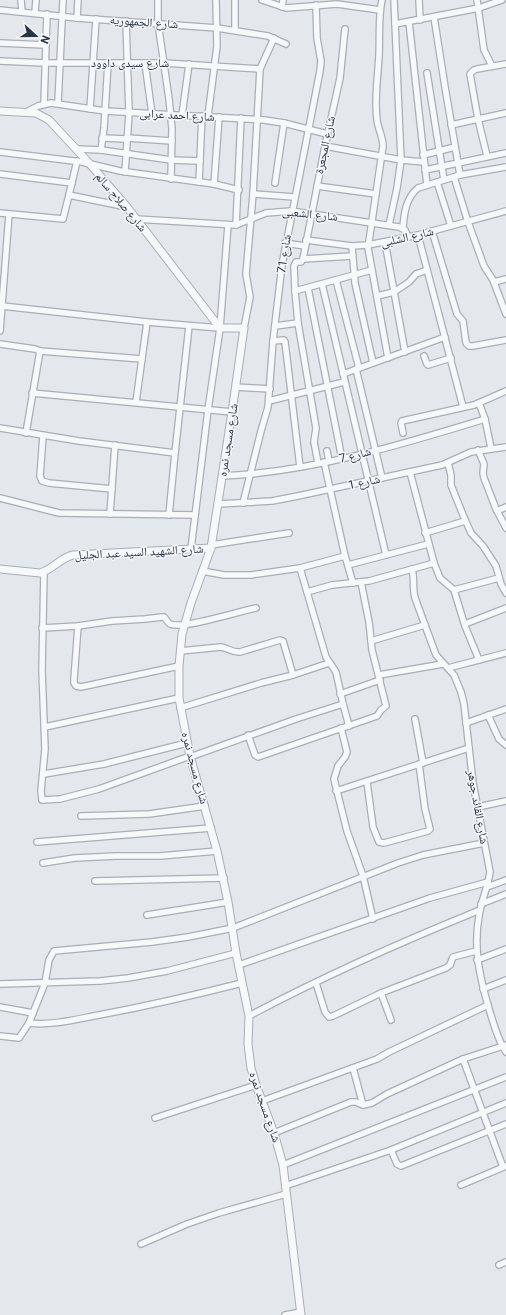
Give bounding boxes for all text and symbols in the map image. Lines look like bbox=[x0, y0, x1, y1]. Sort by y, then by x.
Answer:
street label: شارع الجمهوريه bbox=[109, 13, 179, 32]
north arrow bbox=[16, 16, 56, 56]
text: N bbox=[37, 33, 52, 46]
street label: شارع سيدى داوود bbox=[91, 56, 169, 71]
street label: شارع احمد عرابى bbox=[139, 106, 215, 125]
street label: شارع المجعرة bbox=[312, 115, 339, 175]
street label: شارع صلاح سالم bbox=[91, 170, 150, 235]
street label: شارع الشعبى bbox=[281, 204, 339, 225]
street label: شارع الشلبى bbox=[379, 224, 435, 251]
street label: شارع 71 bbox=[274, 233, 295, 275]
street label: شارع مسجد نمره bbox=[215, 402, 242, 478]
street label: شارع 7 bbox=[338, 444, 373, 467]
street label: شارع 1 bbox=[347, 472, 382, 493]
street label: شارع الشهيد السيد عبد الجليل bbox=[74, 542, 204, 563]
street label: شارع مسجد نمره bbox=[178, 731, 211, 806]
street label: شارع القائد جوهر bbox=[463, 768, 491, 845]
street label: شارع مسجد نمره bbox=[245, 1070, 284, 1145]

